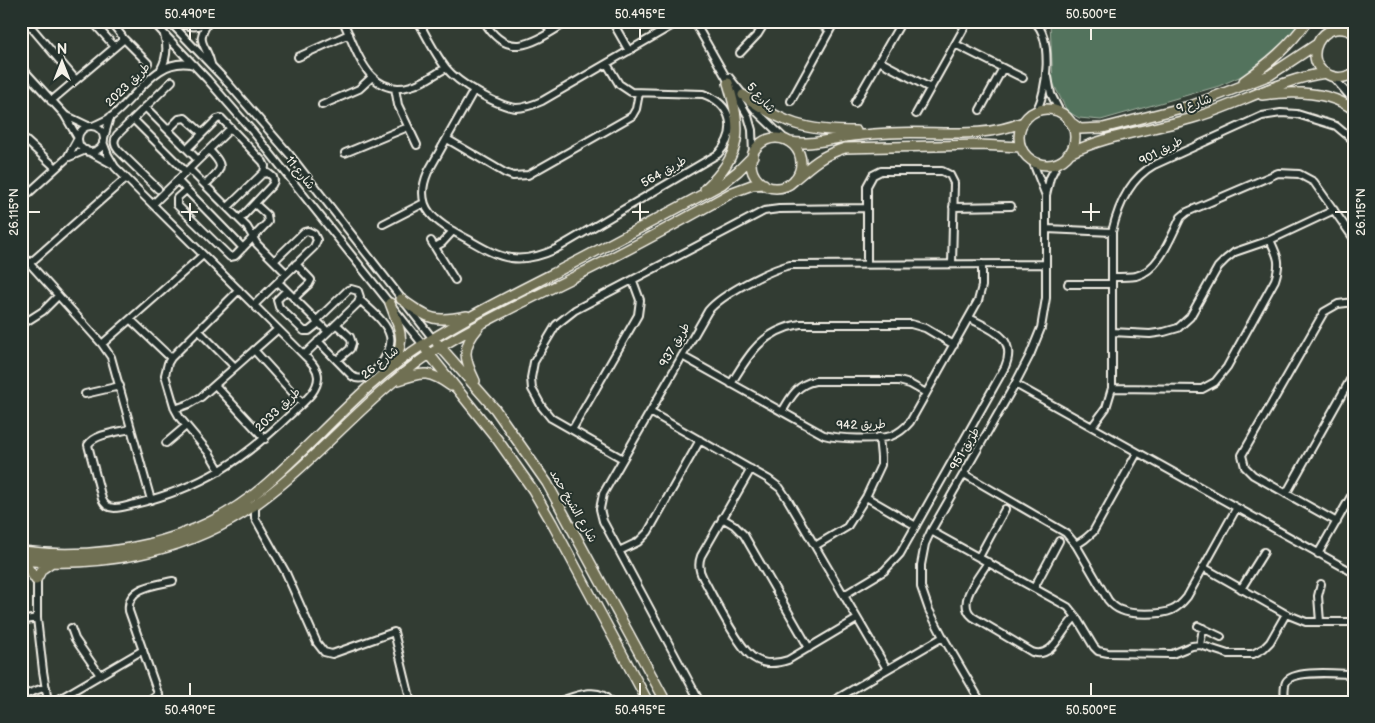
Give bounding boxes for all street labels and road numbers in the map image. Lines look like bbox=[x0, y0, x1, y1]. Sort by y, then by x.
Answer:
street label: طريق 2023 bbox=[102, 60, 154, 110]
street label: شارع 5 bbox=[743, 80, 779, 117]
street label: شارع 9 bbox=[1175, 92, 1214, 117]
street label: طريق 901 bbox=[1137, 133, 1185, 169]
street label: شارع 11 bbox=[281, 153, 318, 193]
street label: طريق 564 bbox=[639, 153, 689, 191]
street label: طريق 937 bbox=[656, 320, 694, 370]
street label: شارع 26 bbox=[358, 343, 402, 383]
street label: طريق 2033 bbox=[252, 385, 304, 435]
street label: طريق 942 bbox=[836, 417, 886, 433]
street label: طريق 951 bbox=[947, 425, 983, 473]
street label: شارع الشيخ حمد bbox=[545, 467, 600, 546]

